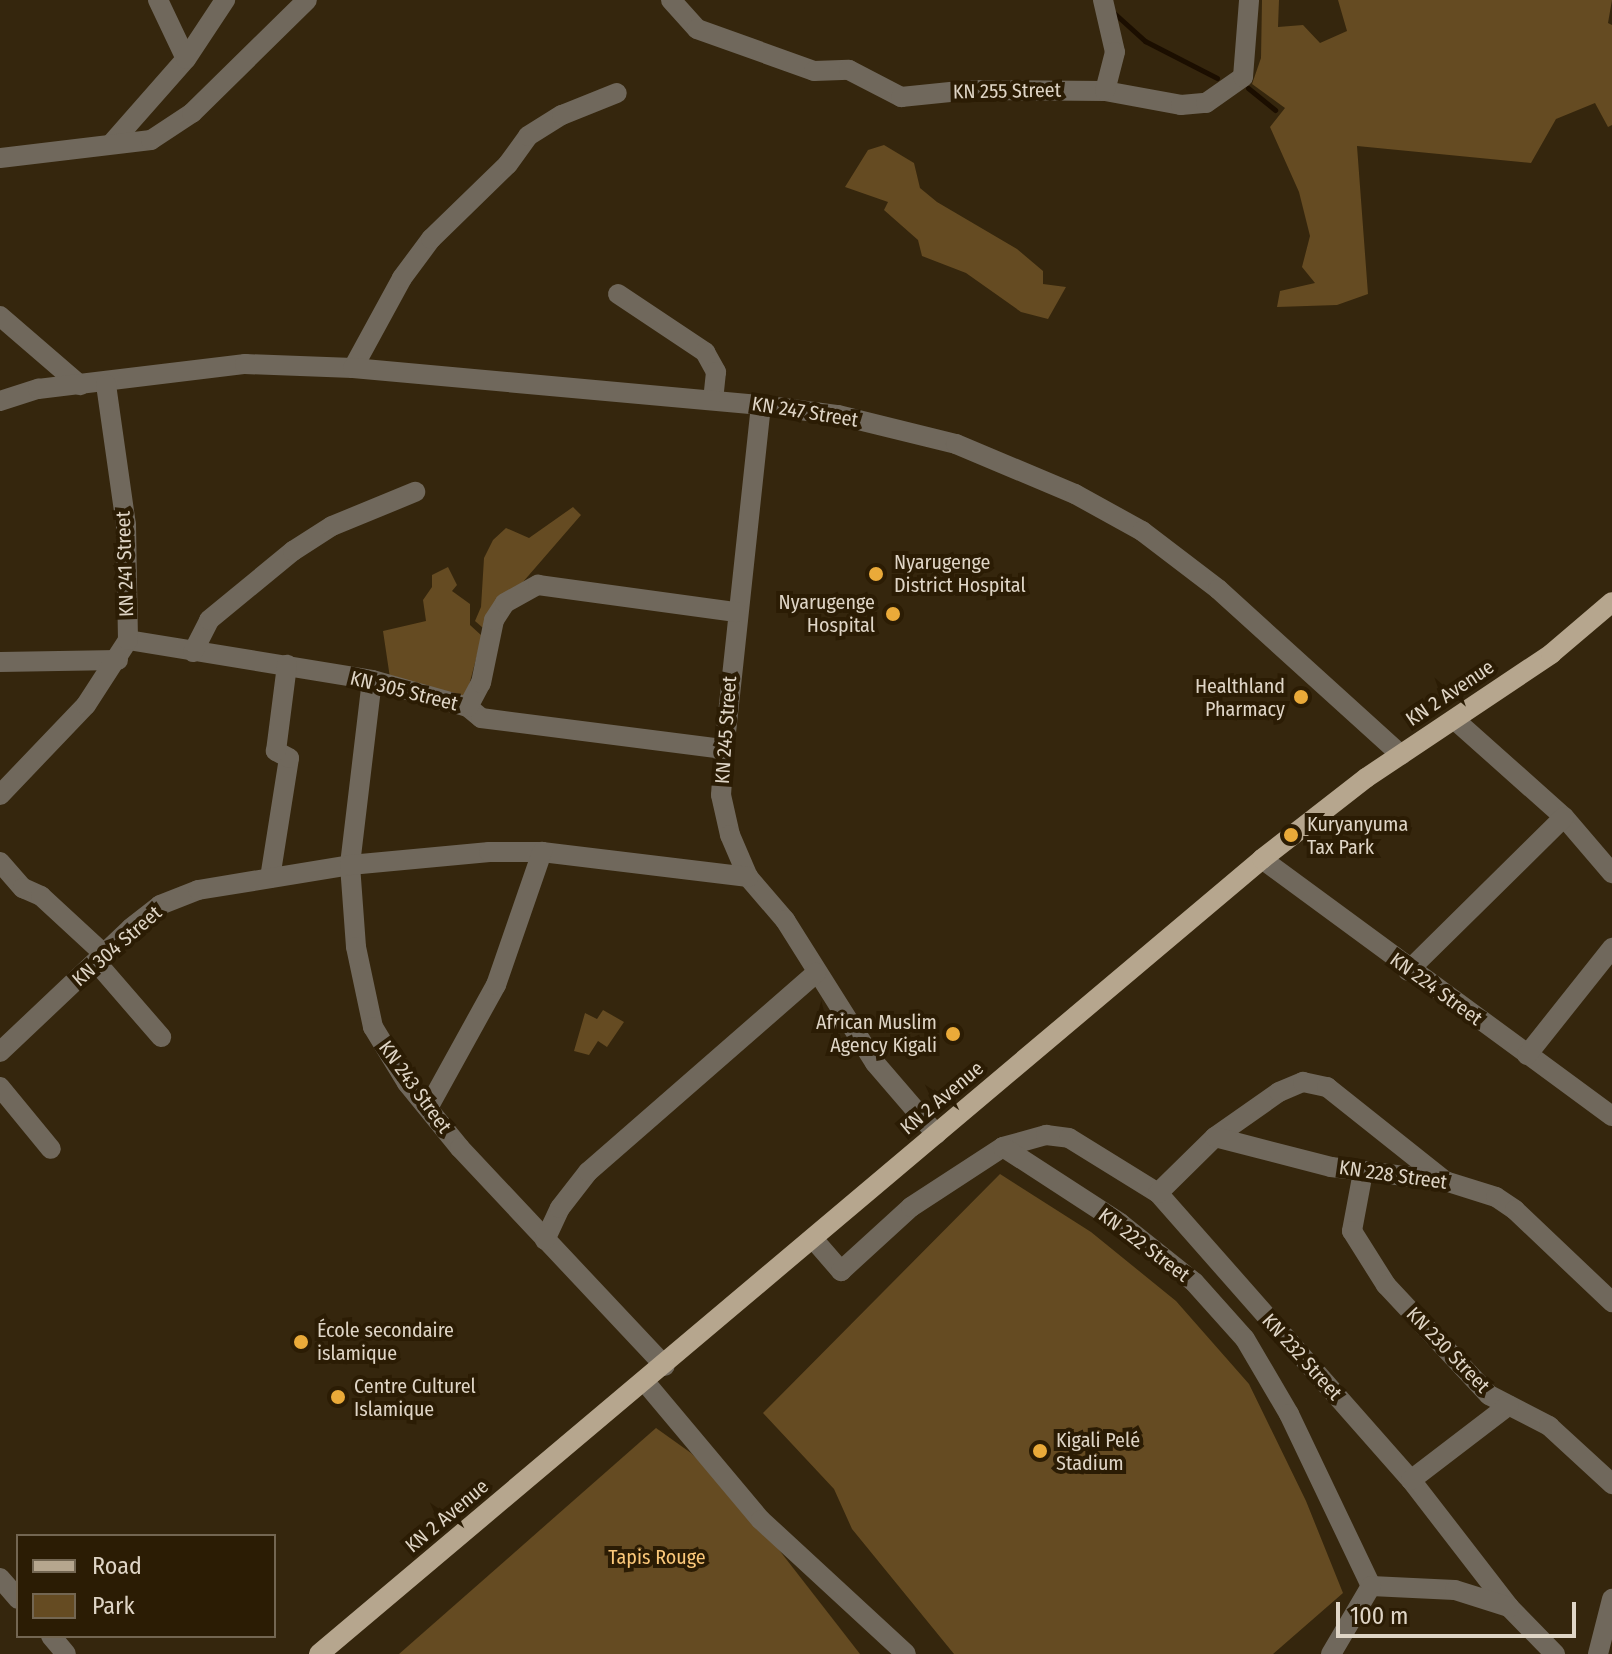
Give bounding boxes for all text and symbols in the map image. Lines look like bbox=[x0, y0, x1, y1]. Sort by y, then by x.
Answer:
street label: KN 255 Street bbox=[953, 78, 1061, 104]
street label: KN 247 Street bbox=[750, 392, 860, 432]
street label: KN 241 Street bbox=[111, 511, 139, 617]
place label: Nyarugenge District Hospital bbox=[894, 550, 1026, 597]
marker: Nyarugenge District Hospital bbox=[865, 563, 887, 585]
place label: Nyarugenge Hospital bbox=[779, 590, 875, 637]
marker: Nyarugenge Hospital bbox=[882, 603, 904, 625]
street label: KN 2 Avenue bbox=[1401, 655, 1499, 731]
street label: KN 305 Street bbox=[348, 666, 460, 716]
place label: Healthland Pharmacy bbox=[1195, 674, 1285, 721]
street label: KN 245 Street bbox=[710, 675, 742, 785]
marker: Healthland Pharmacy bbox=[1292, 688, 1310, 706]
place label: Kuryanyuma Tax Park bbox=[1307, 812, 1408, 859]
marker: Kuryanyuma Tax Park bbox=[1282, 826, 1300, 844]
street label: KN 304 Street bbox=[67, 901, 167, 991]
street label: KN 224 Street bbox=[1385, 947, 1487, 1031]
place label: African Muslim Agency Kigali bbox=[816, 1010, 937, 1057]
marker: African Muslim Agency Kigali bbox=[944, 1025, 962, 1043]
street label: KN 243 Street bbox=[374, 1036, 456, 1138]
street label: KN 2 Avenue bbox=[896, 1056, 988, 1140]
street label: KN 228 Street bbox=[1337, 1156, 1449, 1194]
street label: KN 222 Street bbox=[1094, 1203, 1194, 1287]
street label: KN 230 Street bbox=[1401, 1302, 1495, 1398]
street label: KN 232 Street bbox=[1257, 1309, 1347, 1405]
place label: École secondaire islamique bbox=[317, 1318, 454, 1365]
marker: École secondaire islamique bbox=[292, 1333, 310, 1351]
place label: Centre Culturel Islamique bbox=[354, 1374, 476, 1421]
marker: Centre Culturel Islamique bbox=[329, 1388, 347, 1406]
place label: Kigali Pelé Stadium bbox=[1056, 1428, 1140, 1475]
marker: Kigali Pelé Stadium bbox=[1031, 1442, 1049, 1460]
street label: KN 2 Avenue bbox=[401, 1474, 493, 1558]
legend bbox=[16, 1534, 276, 1638]
park label: Tapis Rouge bbox=[608, 1545, 706, 1569]
text: Road bbox=[92, 1552, 142, 1580]
scale bar bbox=[1340, 1586, 1580, 1636]
text: Park bbox=[92, 1592, 135, 1620]
text: 100 m bbox=[1350, 1602, 1408, 1630]

